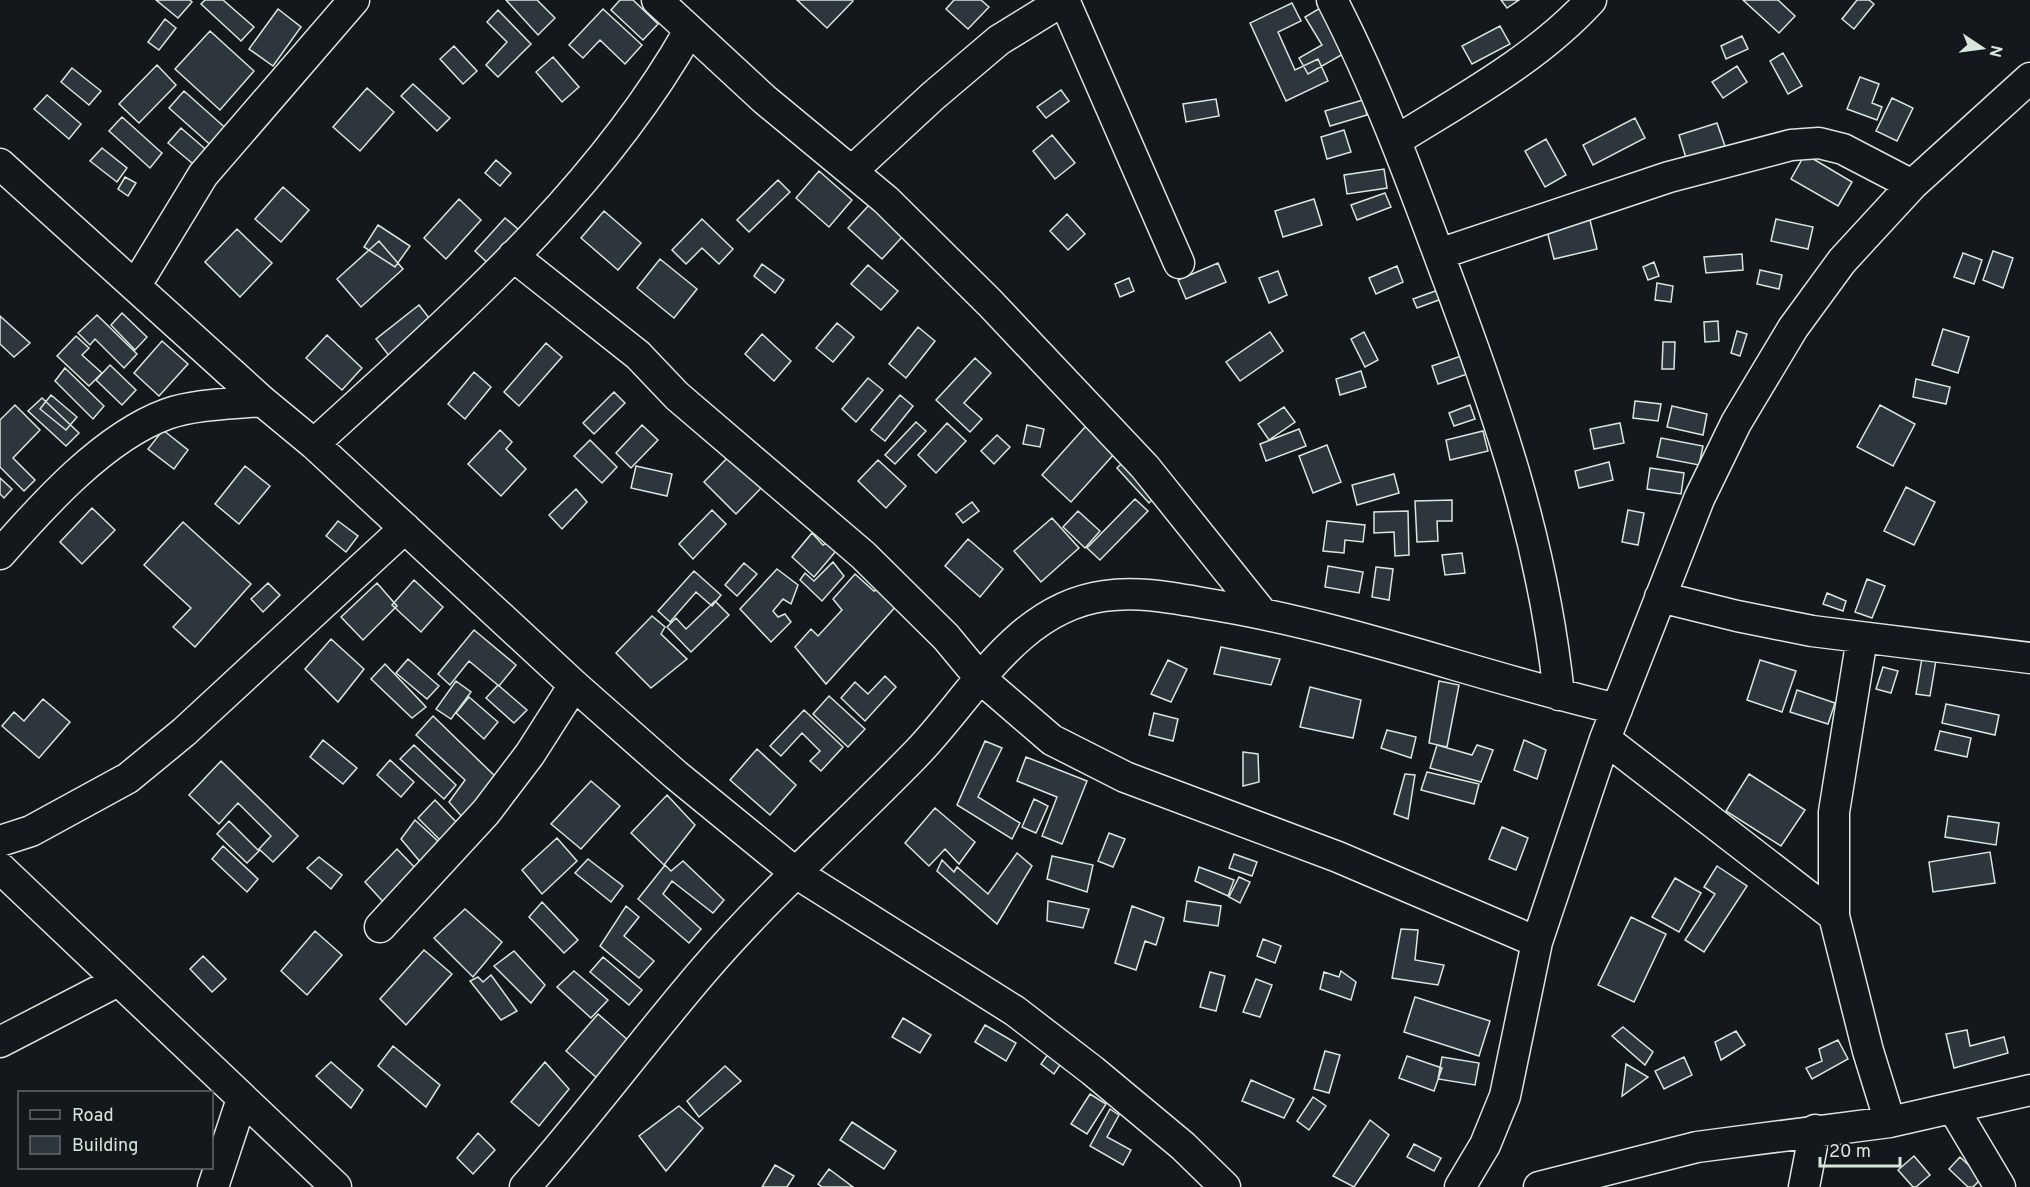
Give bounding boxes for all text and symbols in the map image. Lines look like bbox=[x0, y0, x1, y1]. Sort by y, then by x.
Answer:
north arrow bbox=[1952, 18, 2012, 78]
text: N bbox=[1984, 43, 2006, 59]
legend bbox=[18, 1091, 213, 1169]
text: Road bbox=[72, 1105, 114, 1128]
scale bar bbox=[1820, 1130, 1900, 1168]
text: Building bbox=[72, 1135, 138, 1158]
text: 20 m bbox=[1829, 1141, 1871, 1164]

